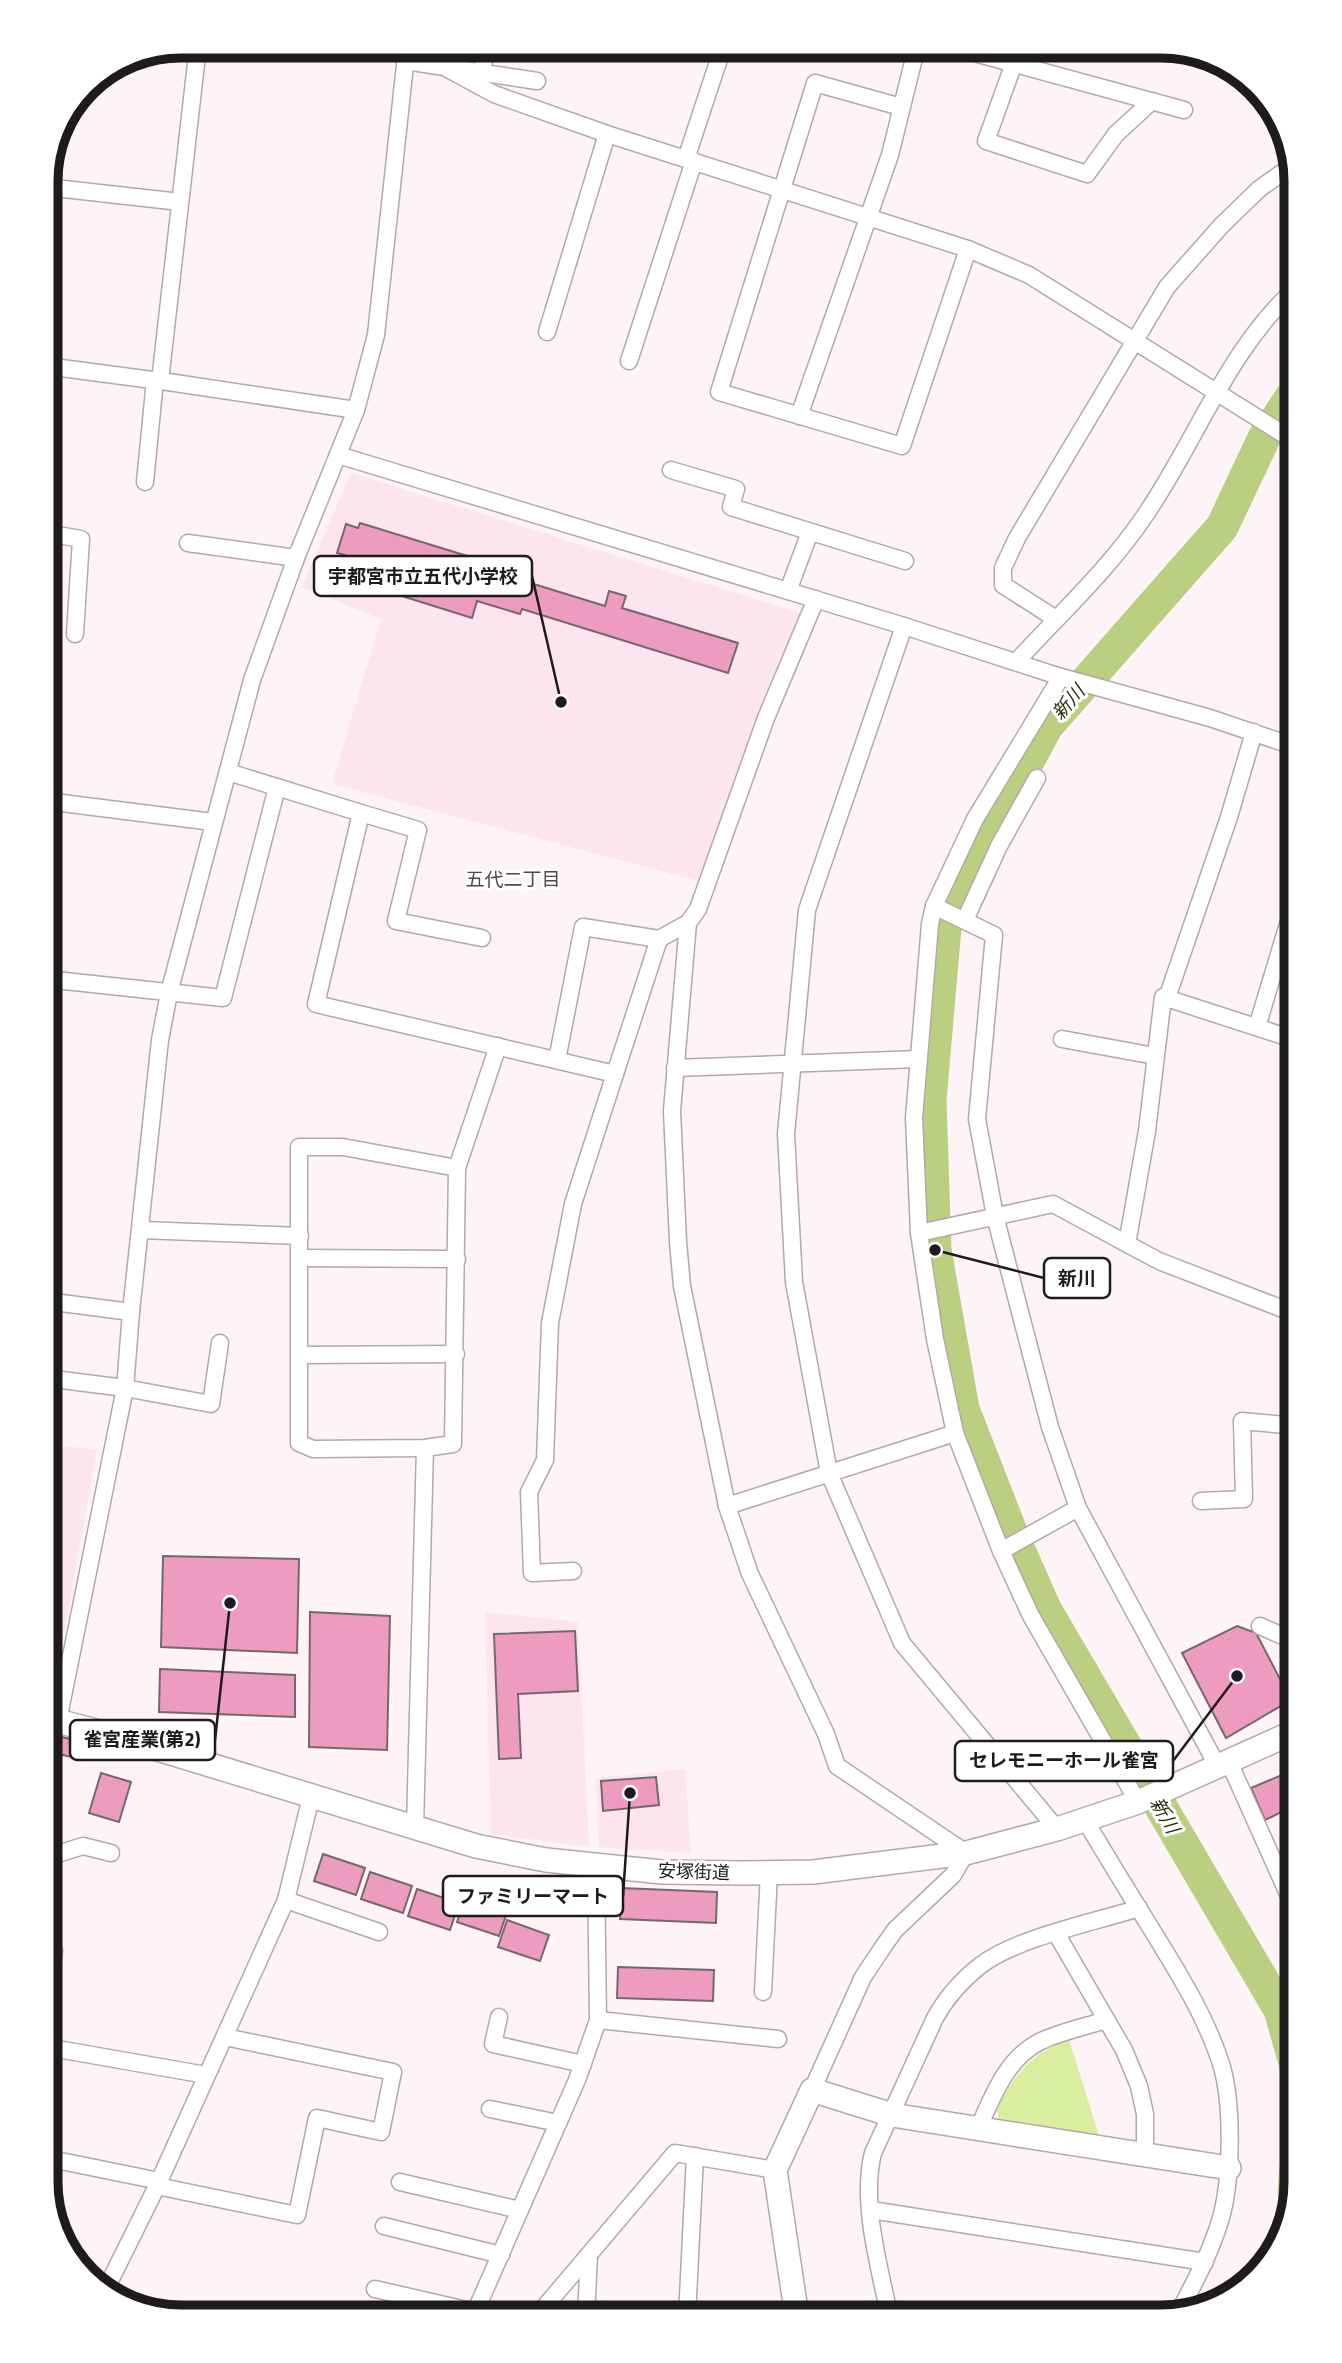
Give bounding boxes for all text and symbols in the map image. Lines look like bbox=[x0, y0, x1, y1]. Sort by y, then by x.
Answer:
callout: 宇都宮市立五代小学校 bbox=[314, 556, 532, 596]
text: 宇都宮市立五代小学校 bbox=[328, 561, 518, 590]
water label: 新川 bbox=[1044, 676, 1092, 726]
district label: 五代二丁目 bbox=[465, 864, 561, 893]
callout: 新川 bbox=[1044, 1258, 1110, 1298]
text: 新川 bbox=[1058, 1263, 1096, 1292]
callout: 雀宮産業(第2) bbox=[70, 1720, 215, 1760]
text: 雀宮産業(第2) bbox=[83, 1724, 201, 1753]
callout: セレモニーホール雀宮 bbox=[955, 1741, 1173, 1781]
text: セレモニーホール雀宮 bbox=[969, 1745, 1159, 1774]
water label: 新川 bbox=[1143, 1791, 1188, 1840]
street label: 安塚街道 bbox=[658, 1857, 730, 1886]
callout: ファミリーマート bbox=[443, 1876, 623, 1916]
text: ファミリーマート bbox=[457, 1881, 609, 1910]

